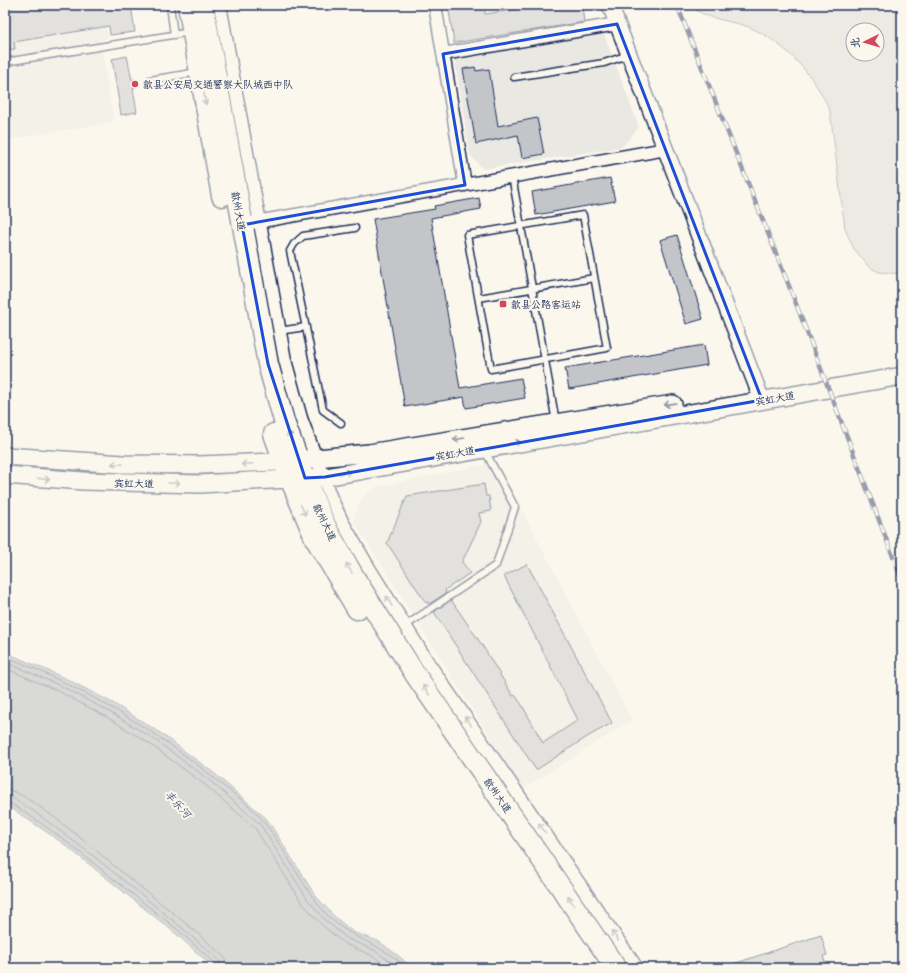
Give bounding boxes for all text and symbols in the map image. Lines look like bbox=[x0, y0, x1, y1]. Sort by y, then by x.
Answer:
north arrow bbox=[845, 22, 885, 62]
text: 北 bbox=[848, 37, 863, 49]
place label: 歙县公安局交通警察大队城西中队 bbox=[143, 78, 293, 91]
marker: 歙县公安局交通警察大队城西中队 bbox=[130, 79, 140, 89]
one-way arrow bbox=[201, 92, 209, 105]
street label: 歙州大道 bbox=[229, 190, 248, 232]
place label: 歙县公路客运站 bbox=[511, 298, 581, 311]
marker: 歙县公路客运站 bbox=[498, 299, 508, 309]
street label: 宾虹大道 bbox=[754, 389, 796, 408]
one-way arrow bbox=[664, 400, 677, 408]
one-way arrow bbox=[285, 432, 293, 444]
one-way arrow bbox=[453, 435, 466, 443]
one-way arrow bbox=[508, 439, 521, 447]
street label: 宾虹大道 bbox=[434, 444, 476, 463]
one-way arrow bbox=[111, 460, 124, 468]
one-way arrow bbox=[241, 460, 254, 467]
one-way arrow bbox=[338, 469, 351, 477]
one-way arrow bbox=[37, 475, 50, 482]
street label: 宾虹大道 bbox=[114, 477, 154, 490]
one-way arrow bbox=[167, 480, 180, 487]
street label: 歙州大道 bbox=[310, 501, 339, 543]
one-way arrow bbox=[300, 503, 307, 515]
one-way arrow bbox=[345, 562, 353, 574]
one-way arrow bbox=[384, 595, 392, 607]
one-way arrow bbox=[422, 685, 430, 696]
one-way arrow bbox=[464, 716, 472, 727]
street label: 歙州大道 bbox=[481, 775, 514, 815]
water label: 丰乐河 bbox=[161, 787, 196, 823]
one-way arrow bbox=[538, 823, 546, 834]
one-way arrow bbox=[567, 896, 575, 907]
one-way arrow bbox=[611, 930, 619, 941]

